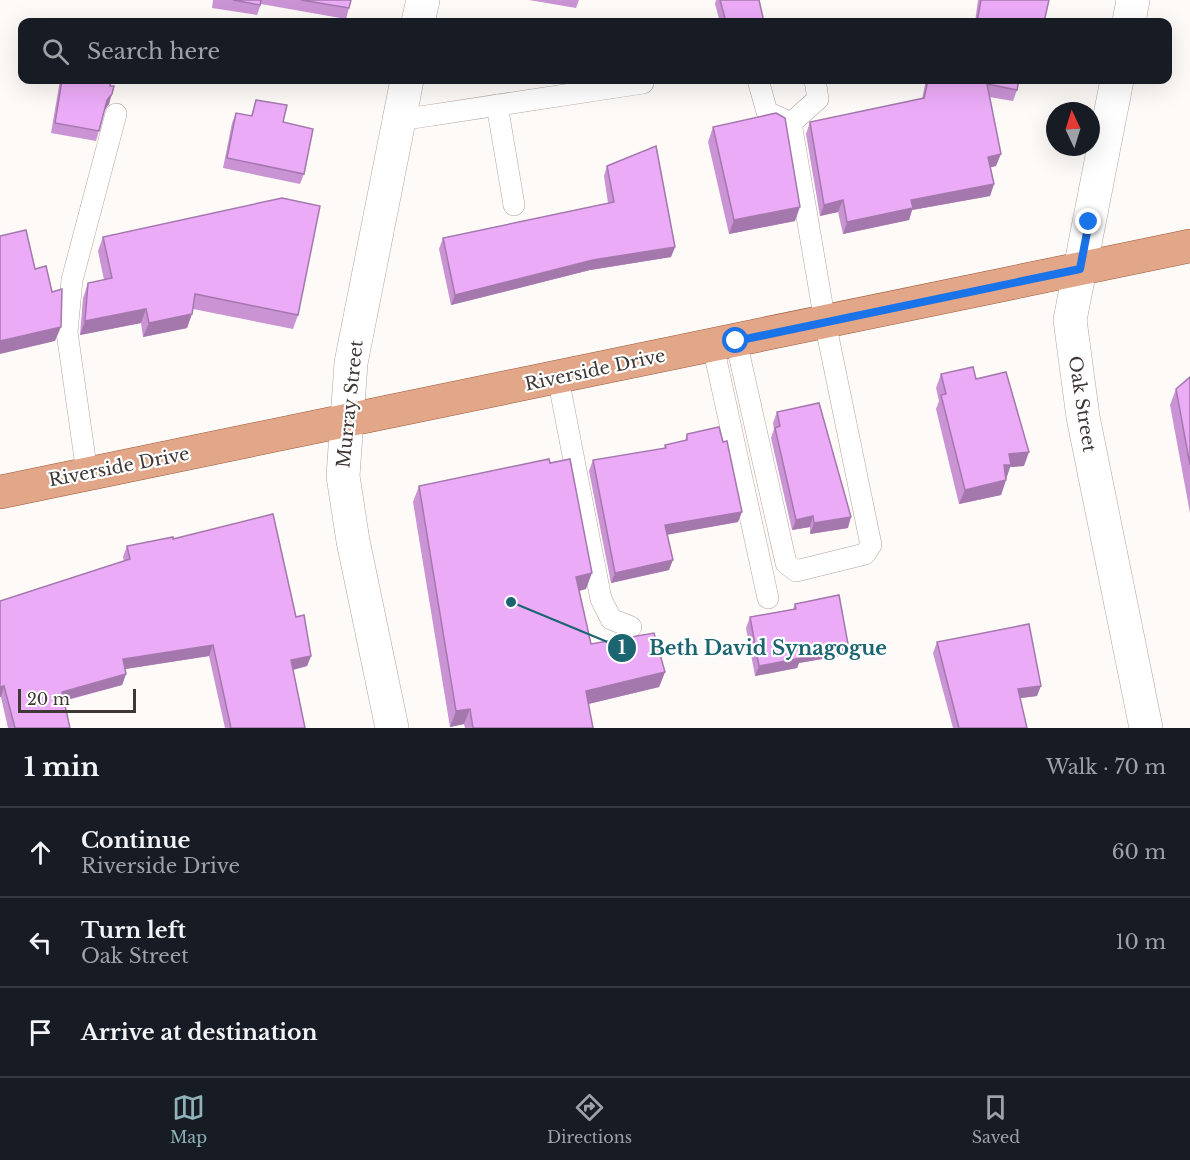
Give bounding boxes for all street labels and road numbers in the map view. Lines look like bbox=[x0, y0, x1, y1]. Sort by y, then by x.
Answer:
street label: Murray Street bbox=[332, 339, 368, 469]
street label: Riverside Drive bbox=[523, 344, 667, 396]
street label: Oak Street bbox=[1064, 354, 1100, 454]
street label: Riverside Drive bbox=[47, 443, 191, 491]

